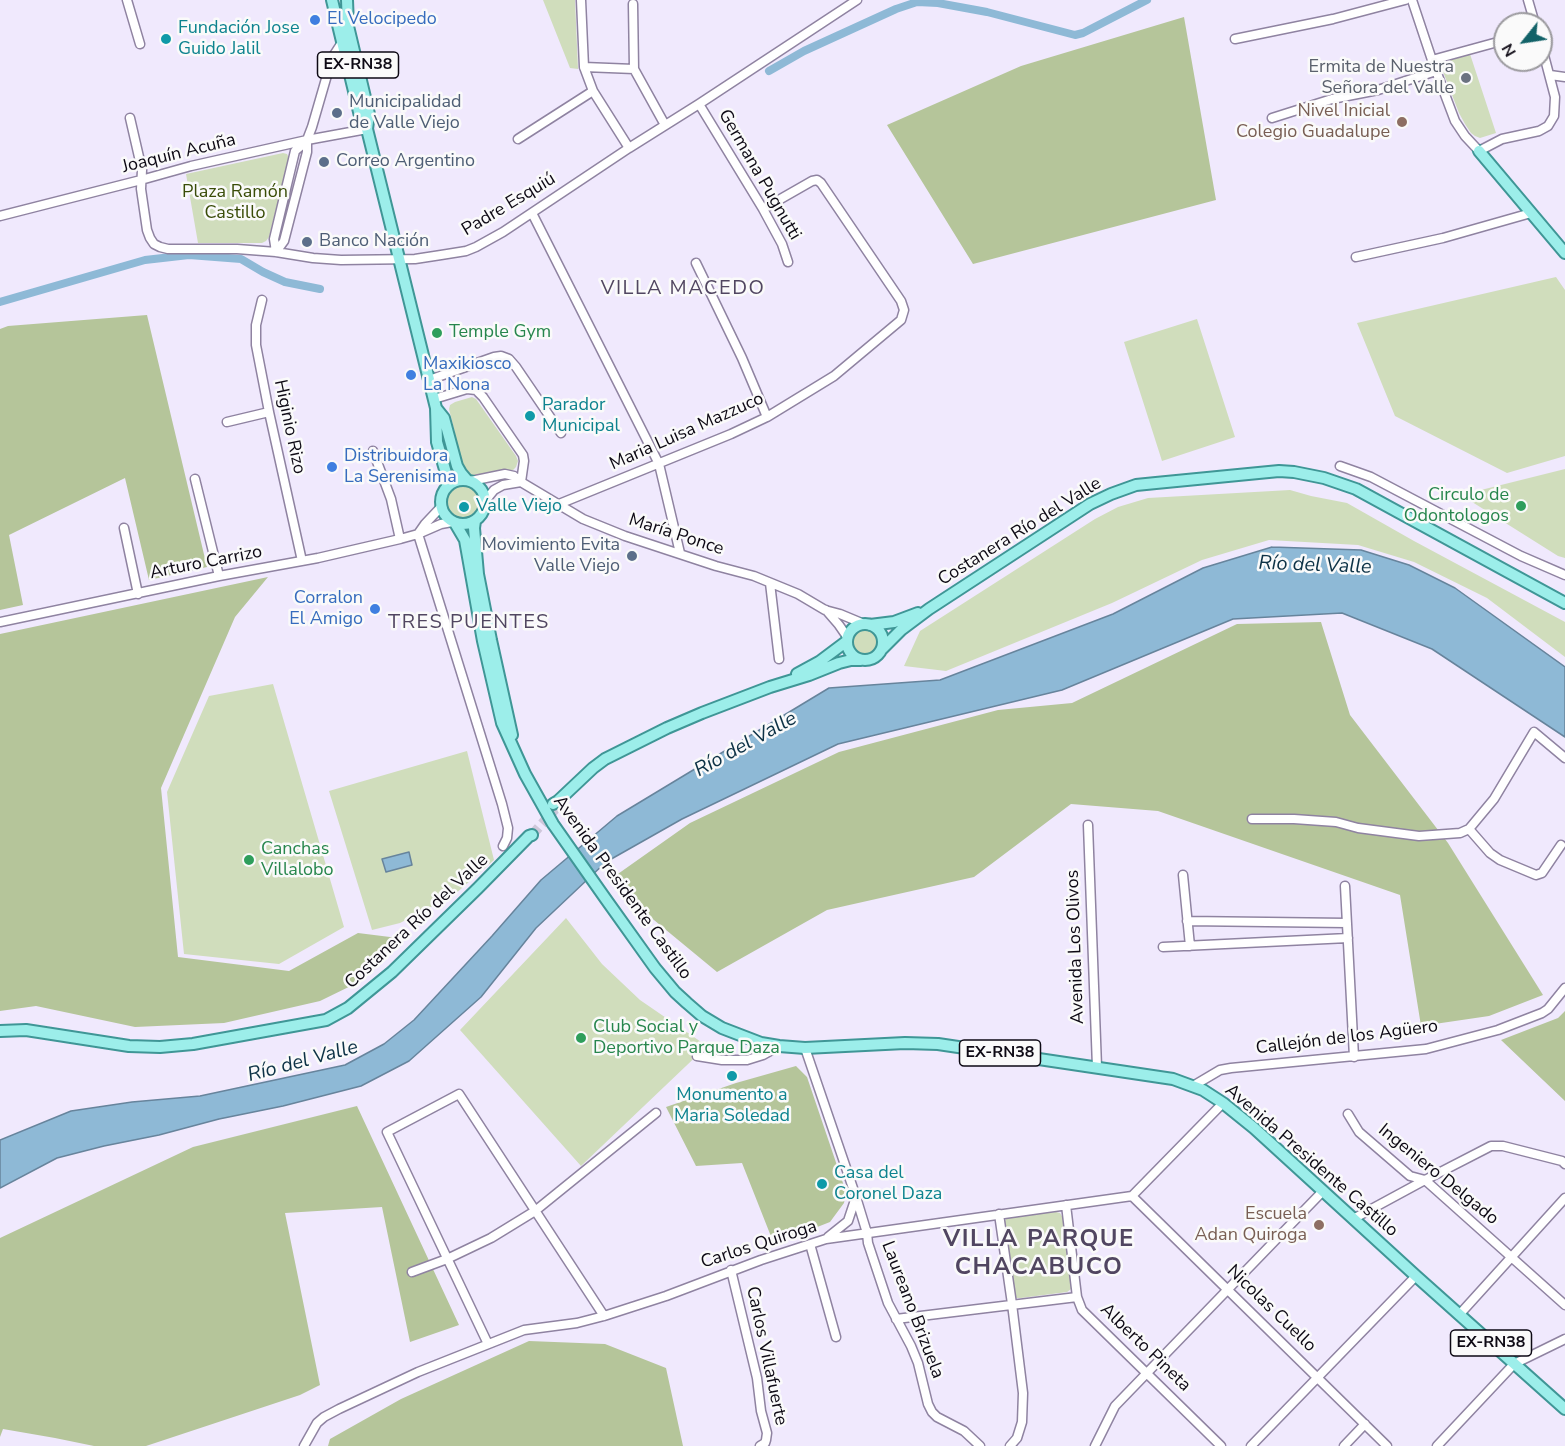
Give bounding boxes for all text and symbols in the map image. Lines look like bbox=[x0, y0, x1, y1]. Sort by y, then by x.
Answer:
place label: El Velocipedo bbox=[327, 9, 437, 31]
north arrow bbox=[1493, 12, 1553, 72]
marker: El Velocipedo bbox=[308, 13, 322, 27]
place label: Fundación Jose Guido Jalil bbox=[178, 18, 299, 60]
marker: Fundación Jose Guido Jalil bbox=[159, 32, 173, 46]
text: N bbox=[1497, 39, 1522, 61]
road number: EX-RN38 bbox=[318, 52, 398, 78]
place label: Ermita de Nuestra Señora del Valle bbox=[1309, 57, 1454, 100]
marker: Ermita de Nuestra Señora del Valle bbox=[1459, 71, 1473, 85]
place label: Municipalidad de Valle Viejo bbox=[349, 92, 461, 134]
place label: Nivel Inicial Colegio Guadalupe bbox=[1236, 101, 1390, 144]
marker: Municipalidad de Valle Viejo bbox=[330, 106, 344, 120]
street label: Germana Pugnutti bbox=[713, 106, 805, 244]
marker: Nivel Inicial Colegio Guadalupe bbox=[1395, 115, 1409, 129]
street label: Joaquín Acuña bbox=[120, 129, 238, 179]
place label: Correo Argentino bbox=[336, 151, 475, 173]
marker: Correo Argentino bbox=[317, 155, 331, 169]
street label: Padre Esquiú bbox=[458, 169, 560, 241]
park label: Plaza Ramón Castillo bbox=[182, 182, 288, 224]
place label: Banco Nación bbox=[319, 231, 429, 253]
marker: Banco Nación bbox=[300, 235, 314, 249]
district label: VILLA MACEDO bbox=[601, 277, 765, 301]
place label: Temple Gym bbox=[449, 322, 551, 344]
marker: Temple Gym bbox=[430, 326, 444, 340]
place label: Maxikiosco La Nona bbox=[423, 354, 512, 397]
marker: Maxikiosco La Nona bbox=[404, 368, 418, 382]
street label: Higinio Rizo bbox=[268, 378, 310, 476]
street label: Maria Luisa Mazzuco bbox=[607, 388, 767, 476]
place label: Parador Municipal bbox=[542, 395, 620, 438]
marker: Parador Municipal bbox=[523, 409, 537, 423]
place label: Distribuidora La Serenisima bbox=[344, 446, 457, 488]
marker: Distribuidora La Serenisima bbox=[325, 460, 339, 474]
street label: Costanera Río del Valle bbox=[934, 473, 1106, 591]
place label: Circulo de Odontologos bbox=[1404, 485, 1509, 528]
place label: Valle Viejo bbox=[476, 496, 562, 518]
marker: Circulo de Odontologos bbox=[1514, 499, 1528, 513]
marker: Valle Viejo bbox=[457, 500, 471, 514]
street label: María Ponce bbox=[626, 509, 726, 561]
place label: Movimiento Evita Valle Viejo bbox=[481, 535, 620, 578]
street label: Arturo Carrizo bbox=[148, 542, 264, 584]
marker: Movimiento Evita Valle Viejo bbox=[625, 549, 639, 563]
water label: Río del Valle bbox=[1258, 552, 1372, 580]
place label: Corralon El Amigo bbox=[289, 588, 363, 630]
marker: Corralon El Amigo bbox=[368, 602, 382, 616]
district label: TRES PUENTES bbox=[388, 611, 550, 635]
water label: Río del Valle bbox=[691, 707, 801, 783]
street label: Avenida Presidente Castillo bbox=[548, 792, 696, 984]
place label: Canchas Villalobo bbox=[261, 839, 334, 882]
street label: Costanera Río del Valle bbox=[341, 850, 493, 994]
marker: Canchas Villalobo bbox=[242, 853, 256, 867]
street label: Avenida Los Olivos bbox=[1063, 869, 1089, 1025]
street label: Callejón de los Agüero bbox=[1255, 1016, 1439, 1060]
place label: Club Social y Deportivo Parque Daza bbox=[593, 1017, 780, 1060]
marker: Club Social y Deportivo Parque Daza bbox=[574, 1031, 588, 1045]
water label: Río del Valle bbox=[245, 1036, 361, 1088]
road number: EX-RN38 bbox=[960, 1040, 1040, 1066]
marker: Monumento a Maria Soledad bbox=[725, 1069, 739, 1083]
street label: Avenida Presidente Castillo bbox=[1220, 1080, 1402, 1242]
place label: Monumento a Maria Soledad bbox=[674, 1085, 790, 1128]
street label: Ingeniero Delgado bbox=[1373, 1120, 1503, 1230]
place label: Casa del Coronel Daza bbox=[834, 1163, 942, 1206]
marker: Casa del Coronel Daza bbox=[815, 1177, 829, 1191]
place label: Escuela Adan Quiroga bbox=[1195, 1204, 1307, 1246]
street label: Carlos Quiroga bbox=[698, 1216, 820, 1274]
marker: Escuela Adan Quiroga bbox=[1312, 1218, 1326, 1232]
district label: VILLA PARQUE CHACABUCO bbox=[943, 1226, 1135, 1282]
street label: Laureano Brizuela bbox=[876, 1238, 948, 1382]
street label: Nicolas Cuello bbox=[1222, 1261, 1320, 1357]
street label: Carlos Villafuerte bbox=[741, 1285, 791, 1427]
street label: Alberto Pineta bbox=[1095, 1299, 1195, 1397]
road number: EX-RN38 bbox=[1450, 1330, 1532, 1356]

